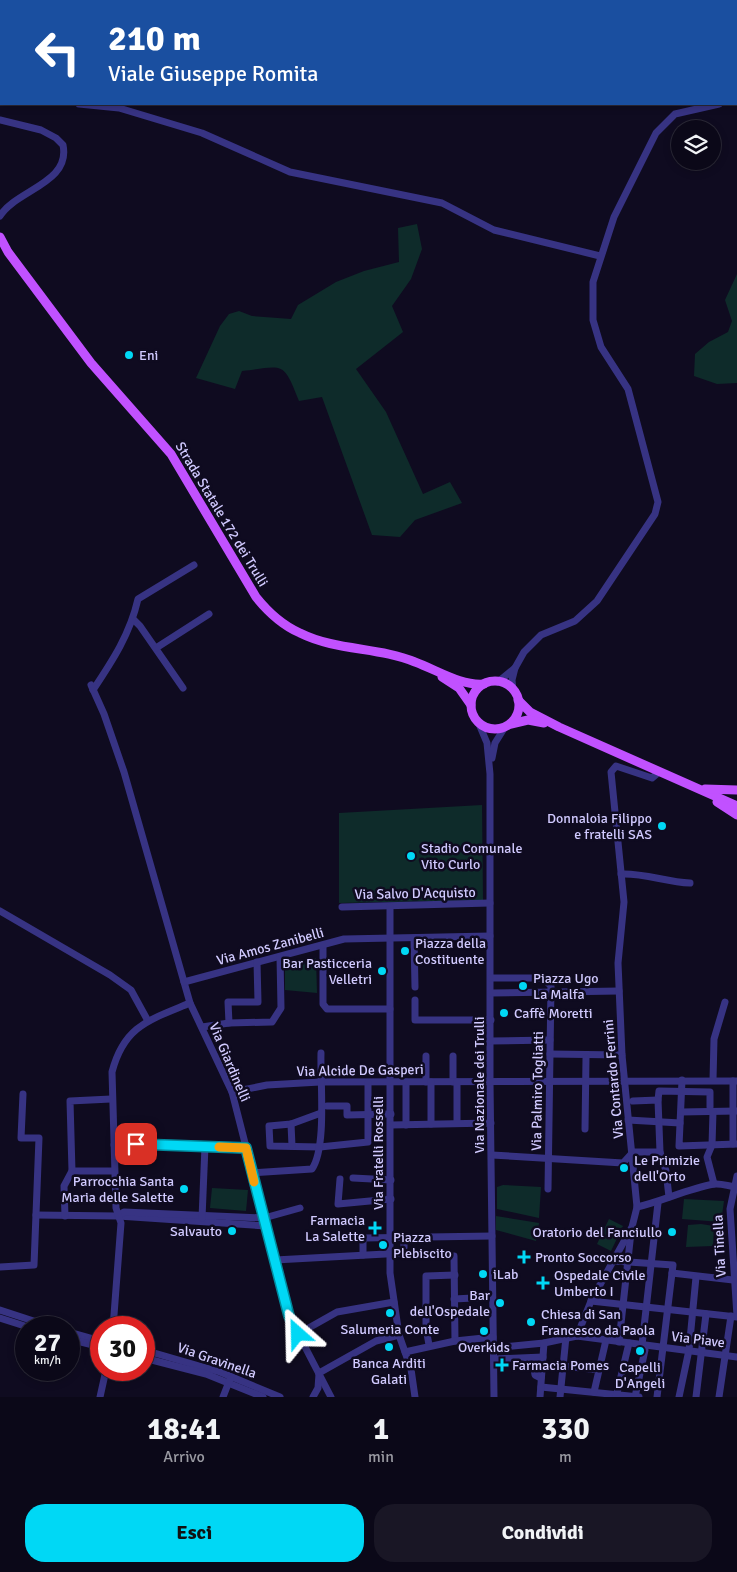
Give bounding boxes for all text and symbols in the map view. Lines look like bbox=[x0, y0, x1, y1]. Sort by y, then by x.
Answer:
text: 210 m bbox=[108, 17, 201, 60]
icon: left bbox=[25, 20, 90, 85]
text: Viale Giuseppe Romita bbox=[108, 60, 318, 87]
map controls bbox=[671, 120, 721, 170]
button: layers bbox=[671, 120, 721, 170]
place label: Eni bbox=[139, 347, 158, 364]
marker: Eni bbox=[123, 349, 135, 361]
street label: Strada Statale 172 dei Trulli bbox=[172, 439, 272, 590]
place label: Donnaloia Filippo e fratelli SAS bbox=[547, 810, 652, 843]
marker: Donnaloia Filippo e fratelli SAS bbox=[656, 820, 668, 832]
place label: Stadio Comunale Vito Curlo bbox=[421, 840, 522, 873]
marker: Stadio Comunale Vito Curlo bbox=[405, 850, 417, 862]
street label: Via Salvo D'Acquisto bbox=[354, 884, 476, 903]
street label: Via Amos Zanibelli bbox=[215, 924, 326, 969]
place label: Piazza della Costituente bbox=[415, 935, 486, 968]
marker: Piazza della Costituente bbox=[399, 945, 411, 957]
place label: Bar Pasticceria Velletri bbox=[282, 955, 372, 988]
marker: Bar Pasticceria Velletri bbox=[376, 965, 388, 977]
place label: Piazza Ugo La Malfa bbox=[533, 970, 599, 1003]
marker: Piazza Ugo La Malfa bbox=[517, 980, 529, 992]
place label: Caffè Moretti bbox=[514, 1005, 593, 1022]
marker: Caffè Moretti bbox=[498, 1007, 510, 1019]
street label: Via Nazionale dei Trulli bbox=[471, 1017, 488, 1153]
street label: Via Contardo Ferrini bbox=[600, 1019, 627, 1139]
street label: Via Giardinelli bbox=[205, 1020, 254, 1104]
street label: Via Palmiro Togliatti bbox=[528, 1031, 547, 1151]
street label: Via Alcide De Gasperi bbox=[296, 1061, 424, 1080]
street label: Via Fratelli Rosselli bbox=[370, 1096, 387, 1210]
pin bbox=[115, 1123, 157, 1165]
icon: arrive bbox=[122, 1130, 150, 1158]
place label: Le Primizie dell'Orto bbox=[634, 1152, 700, 1185]
marker: Le Primizie dell'Orto bbox=[618, 1162, 630, 1174]
place label: Parrocchia Santa Maria delle Salette bbox=[61, 1173, 174, 1206]
marker: Parrocchia Santa Maria delle Salette bbox=[178, 1183, 190, 1195]
place label: Farmacia La Salette bbox=[305, 1212, 365, 1245]
street label: Via Tinella bbox=[709, 1214, 730, 1278]
marker: Farmacia La Salette bbox=[369, 1222, 381, 1234]
place label: Salvauto bbox=[170, 1223, 222, 1240]
place label: Oratorio del Fanciullo bbox=[533, 1224, 662, 1241]
marker: Salvauto bbox=[226, 1225, 238, 1237]
marker: Oratorio del Fanciullo bbox=[666, 1226, 678, 1238]
place label: Piazza Plebiscito bbox=[393, 1229, 452, 1262]
marker: Piazza Plebiscito bbox=[377, 1239, 389, 1251]
place label: Pronto Soccorso bbox=[535, 1249, 632, 1266]
marker: Pronto Soccorso bbox=[517, 1250, 531, 1264]
place label: iLab bbox=[493, 1266, 518, 1283]
place label: Ospedale Civile Umberto I bbox=[554, 1267, 645, 1300]
marker: iLab bbox=[477, 1268, 489, 1280]
marker: Ospedale Civile Umberto I bbox=[536, 1276, 550, 1290]
place label: Bar dell'Ospedale bbox=[410, 1287, 491, 1320]
marker: Bar dell'Ospedale bbox=[494, 1297, 506, 1309]
place label: Chiesa di San Francesco da Paola bbox=[541, 1306, 655, 1339]
position arrow bbox=[271, 1307, 323, 1359]
marker: Salumeria Conte bbox=[384, 1307, 396, 1319]
speed limit sign: 30 bbox=[90, 1316, 155, 1381]
marker: Chiesa di San Francesco da Paola bbox=[525, 1316, 537, 1328]
place label: Salumeria Conte bbox=[340, 1321, 440, 1338]
marker: Overkids bbox=[478, 1325, 490, 1337]
text: 27 bbox=[34, 1327, 61, 1358]
street label: Via Piave bbox=[670, 1328, 726, 1351]
street label: Via Gravinella bbox=[175, 1339, 259, 1382]
place label: Overkids bbox=[458, 1339, 510, 1356]
marker: Banca Arditi Galati bbox=[383, 1341, 395, 1353]
marker: Capelli D'Angeli bbox=[634, 1345, 646, 1357]
text: km/h bbox=[34, 1353, 61, 1368]
place label: Banca Arditi Galati bbox=[352, 1355, 426, 1388]
place label: Farmacia Pomes bbox=[512, 1357, 609, 1374]
marker: Farmacia Pomes bbox=[496, 1359, 508, 1371]
place label: Capelli D'Angeli bbox=[615, 1359, 665, 1392]
text: 18:41 bbox=[147, 1411, 221, 1448]
text: 1 bbox=[373, 1411, 389, 1448]
text: 330 bbox=[541, 1411, 590, 1448]
text: Arrivo bbox=[163, 1447, 205, 1467]
text: min bbox=[368, 1447, 394, 1467]
text: m bbox=[559, 1447, 572, 1467]
button: Esci bbox=[25, 1504, 364, 1562]
button: Condividi bbox=[374, 1504, 712, 1562]

